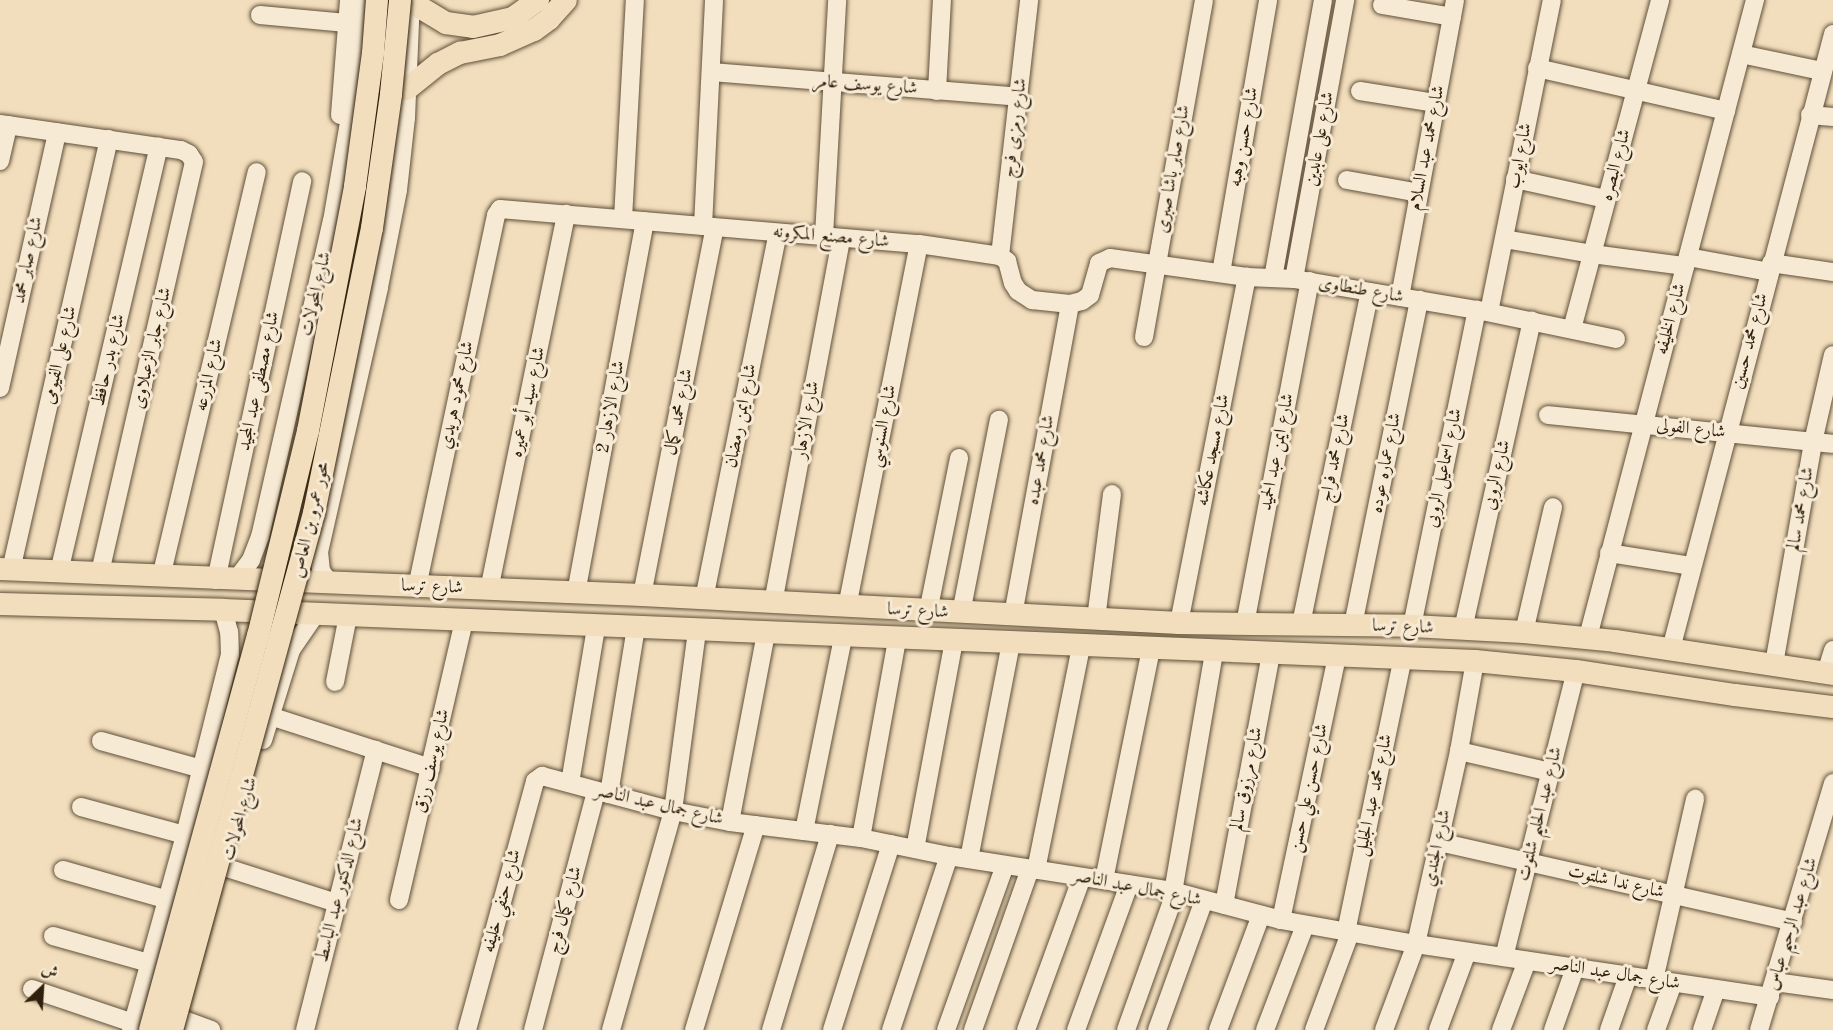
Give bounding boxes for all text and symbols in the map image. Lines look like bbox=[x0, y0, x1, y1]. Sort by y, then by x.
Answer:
street label: شارع يوسف عامر bbox=[812, 71, 918, 99]
street label: شارع رمزى فرج bbox=[998, 77, 1032, 179]
street label: شارع محمد عبد السلام bbox=[1404, 83, 1450, 213]
street label: شارع حسن وهبه bbox=[1225, 85, 1263, 189]
street label: شارع على عابدين bbox=[1301, 90, 1339, 188]
street label: شارع صابر باشا صبرى bbox=[1151, 103, 1195, 235]
street label: شارع ايوب bbox=[1503, 121, 1537, 191]
street label: شارع البصره bbox=[1596, 127, 1636, 203]
street label: شارع صابر محمد bbox=[8, 215, 48, 305]
street label: شارع مصنع المكرونه bbox=[772, 221, 890, 253]
street label: شارع المحولات bbox=[296, 250, 336, 338]
street label: شارع طنطاوى bbox=[1317, 272, 1405, 308]
street label: شارع الخليفه bbox=[1651, 281, 1691, 357]
street label: شارع جابر الزعبلاوى bbox=[127, 285, 177, 411]
street label: شارع محمد حسين bbox=[1727, 291, 1773, 391]
street label: شارع على الفيومى bbox=[38, 304, 82, 406]
street label: شارع مصطفى عبد المجيد bbox=[234, 309, 284, 453]
street label: شارع بدر حافظ bbox=[88, 312, 130, 408]
street label: شارع المزرعه bbox=[190, 337, 228, 413]
street label: شارع محمود هريدي bbox=[435, 339, 479, 451]
street label: شارع سيد أبو عميره bbox=[506, 345, 550, 459]
street label: شارع الازهار 2 bbox=[592, 359, 630, 455]
street label: شارع ايمن رمضان bbox=[720, 362, 762, 470]
street label: شارع محمد كمال bbox=[660, 367, 698, 457]
street label: شارع الازهار bbox=[790, 380, 824, 460]
street label: شارع السنوسي bbox=[864, 383, 902, 469]
street label: شارع ايمن عبد الحميد bbox=[1255, 391, 1299, 513]
street label: شارع مسجد عكاشه bbox=[1192, 392, 1234, 508]
street label: شارع اسماعيل الروبى bbox=[1421, 406, 1467, 530]
street label: شارع عماره عوده bbox=[1366, 411, 1406, 515]
street label: شارع محمد فراج bbox=[1315, 412, 1355, 504]
street label: شارع محمد عبده bbox=[1022, 413, 1060, 507]
street label: شارع الفولى bbox=[1655, 415, 1727, 443]
street label: شارع الروبى bbox=[1478, 438, 1516, 512]
street label: محور عمرو بن العاص bbox=[287, 460, 335, 580]
street label: شارع محمد سالم bbox=[1783, 465, 1819, 553]
street label: شارع ترسا bbox=[401, 575, 463, 599]
street label: شارع ترسا bbox=[887, 599, 949, 623]
street label: شارع ترسا bbox=[1372, 615, 1434, 639]
street label: شارع يوسف رزق bbox=[410, 707, 454, 815]
street label: شارع حسن علي حسن bbox=[1285, 721, 1333, 855]
street label: شارع مرزوق سالم bbox=[1226, 725, 1268, 833]
street label: شارع محمد عبد الجليل bbox=[1351, 732, 1397, 858]
street label: شارع عبد الحليم شلتوت bbox=[1513, 745, 1567, 883]
street label: شارع المحولات bbox=[218, 775, 262, 863]
street label: شارع جمال عبد الناصر bbox=[593, 780, 725, 830]
street label: شارع الجندي bbox=[1418, 808, 1456, 888]
street label: شارع الدكتور عبد الباسط bbox=[312, 815, 368, 965]
street label: شارع حنفي خليفه bbox=[478, 847, 526, 955]
street label: شارع عبد الرحيم عباس bbox=[1762, 855, 1822, 993]
street label: شارع ندا شلتوت bbox=[1566, 860, 1666, 904]
street label: شارع كمال فرج bbox=[543, 864, 587, 956]
street label: شارع جمال عبد الناصر bbox=[1071, 865, 1203, 911]
street label: شارع جمال عبد الناصر bbox=[1549, 953, 1681, 995]
north arrow bbox=[12, 958, 72, 1018]
text: ش bbox=[39, 961, 60, 982]

